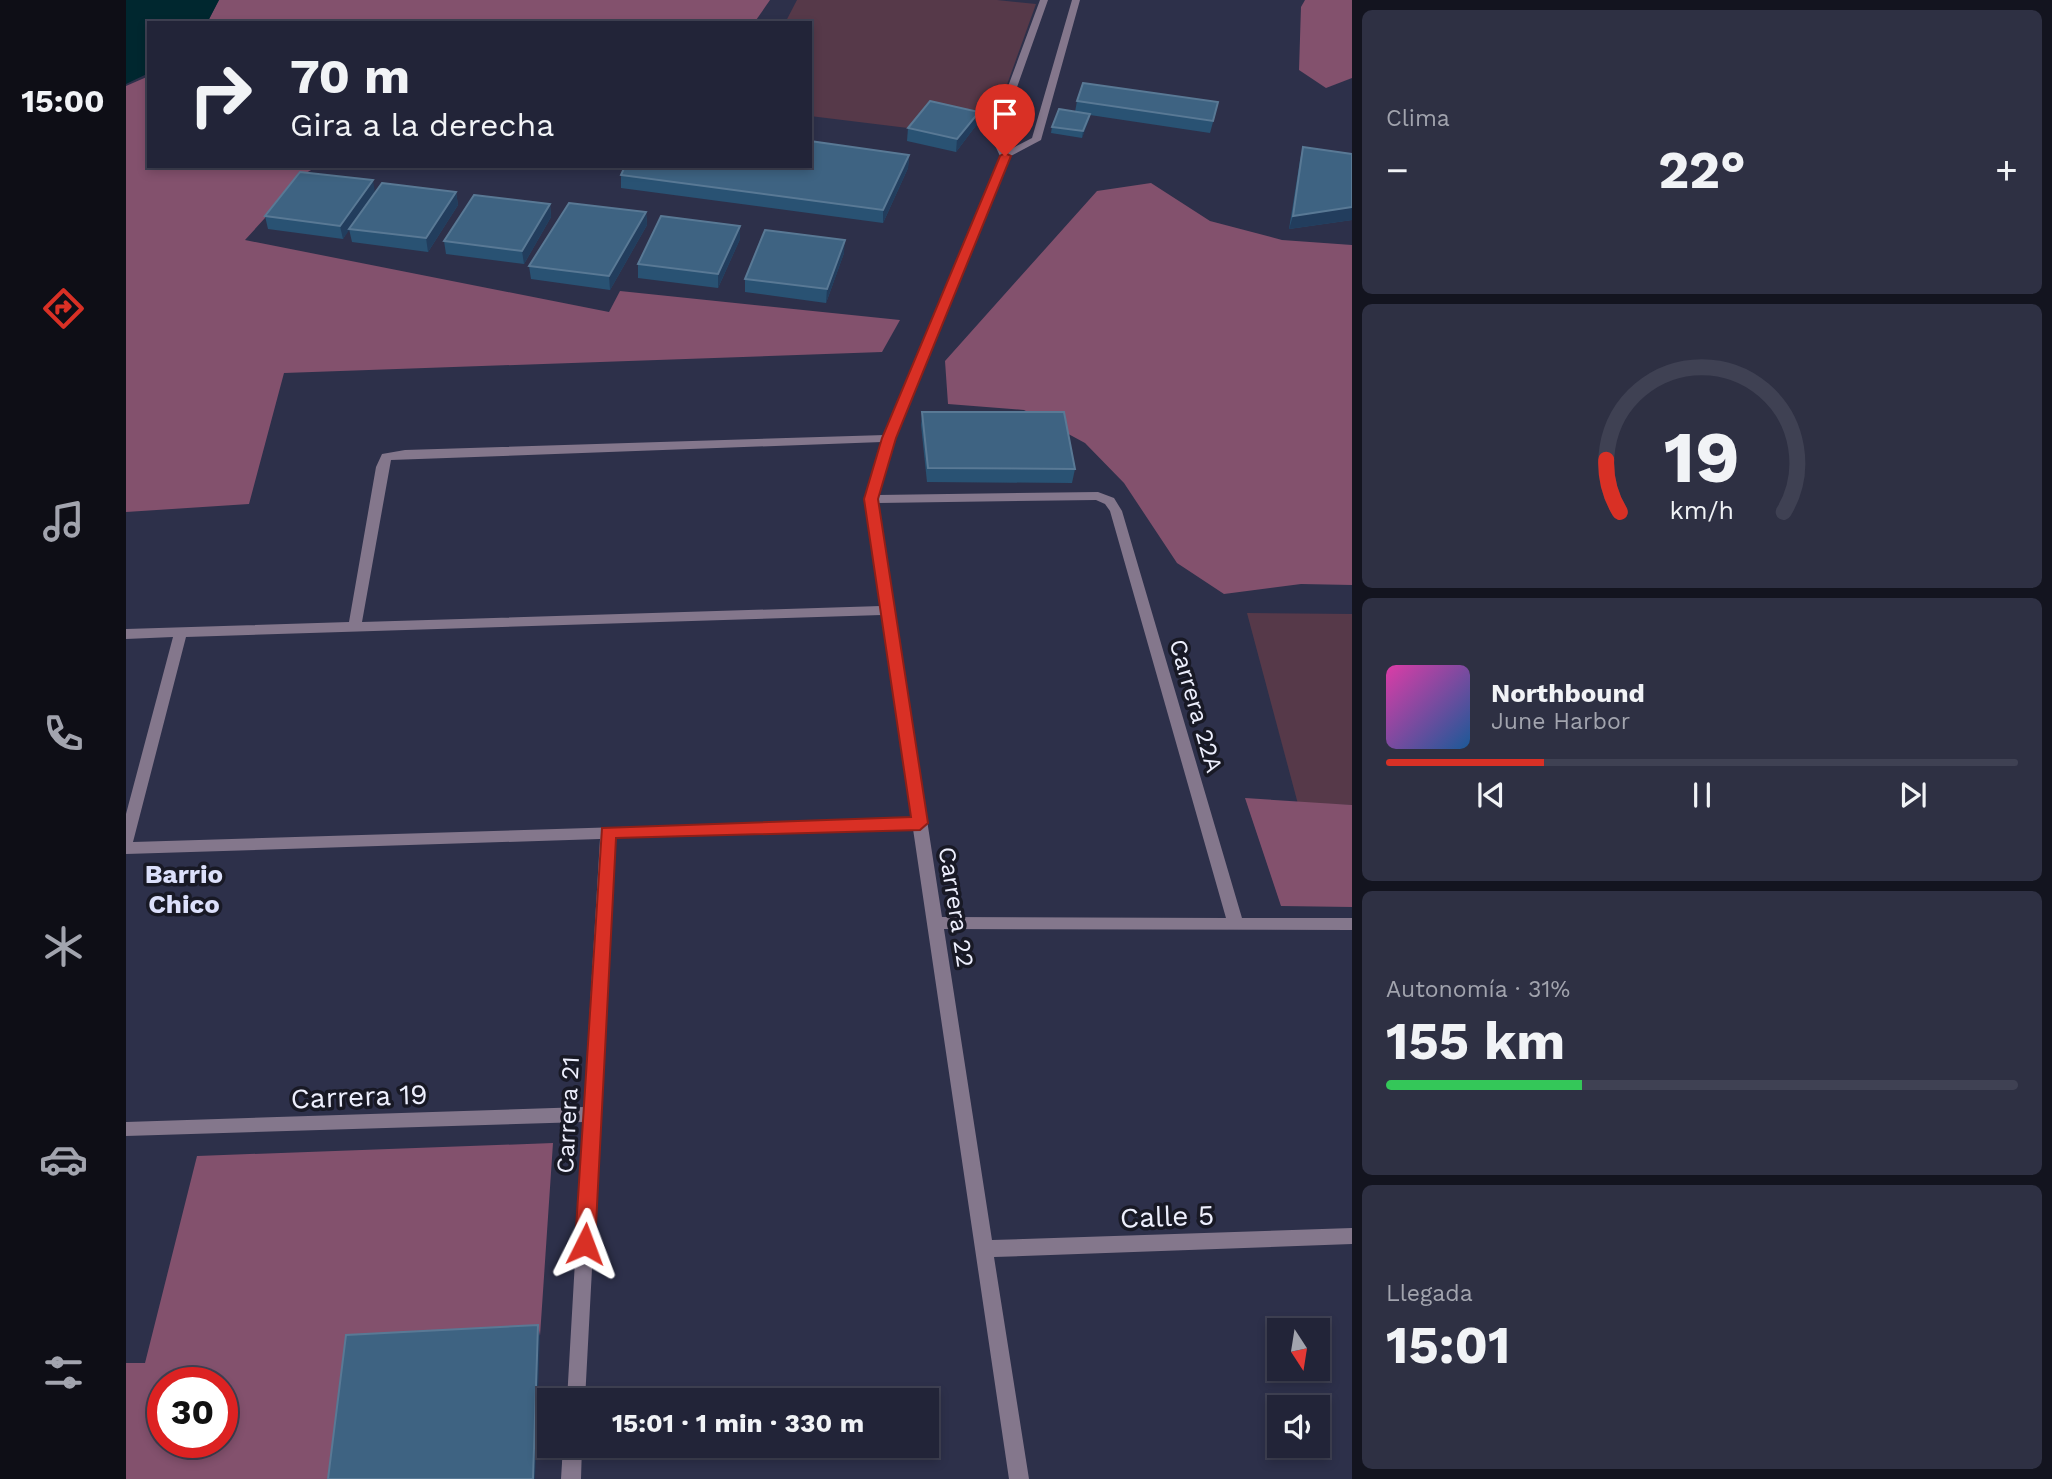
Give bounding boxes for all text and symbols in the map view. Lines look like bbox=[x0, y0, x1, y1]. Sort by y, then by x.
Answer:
text: 70 m bbox=[290, 47, 410, 105]
icon: right bbox=[175, 49, 266, 140]
text: 15:00 bbox=[21, 82, 105, 120]
pin bbox=[975, 84, 1035, 156]
icon: arrive bbox=[986, 95, 1024, 133]
text: Clima bbox=[1386, 105, 1450, 132]
text: Gira a la derecha bbox=[290, 106, 554, 144]
text: 22° bbox=[1658, 140, 1746, 201]
text: − bbox=[1386, 148, 1409, 192]
text: + bbox=[1995, 148, 2018, 192]
icon: directions bbox=[39, 284, 88, 333]
text: 19 bbox=[1664, 414, 1740, 500]
text: km/h bbox=[1670, 495, 1734, 524]
icon: music bbox=[39, 497, 88, 546]
street label: Carrera 22A bbox=[1164, 636, 1228, 776]
text: Northbound bbox=[1491, 678, 1645, 708]
text: June Harbor bbox=[1491, 708, 1630, 735]
icon: phone bbox=[39, 709, 88, 758]
icon: previous bbox=[1472, 776, 1510, 814]
icon: pause bbox=[1683, 776, 1721, 814]
icon: next bbox=[1894, 776, 1932, 814]
street label: Carrera 22 bbox=[933, 845, 979, 969]
district label: Barrio Chico bbox=[145, 859, 223, 919]
icon: climate bbox=[39, 922, 88, 971]
text: Autonomía · 31% bbox=[1386, 976, 1570, 1003]
text: 155 km bbox=[1386, 1011, 1565, 1072]
street label: Carrera 21 bbox=[551, 1056, 585, 1174]
street label: Carrera 19 bbox=[290, 1078, 428, 1115]
icon: car bbox=[39, 1135, 88, 1184]
street label: Calle 5 bbox=[1119, 1198, 1215, 1235]
position arrow bbox=[548, 1207, 622, 1281]
text: Llegada bbox=[1386, 1280, 1473, 1307]
text: 15:01 bbox=[1386, 1315, 1510, 1376]
north arrow bbox=[1267, 1318, 1330, 1381]
map controls bbox=[1267, 1318, 1330, 1458]
icon: filters bbox=[39, 1348, 88, 1397]
speed limit sign: 30 bbox=[147, 1367, 238, 1458]
button: sound bbox=[1267, 1395, 1330, 1458]
text: 15:01 · 1 min · 330 m bbox=[612, 1408, 864, 1438]

